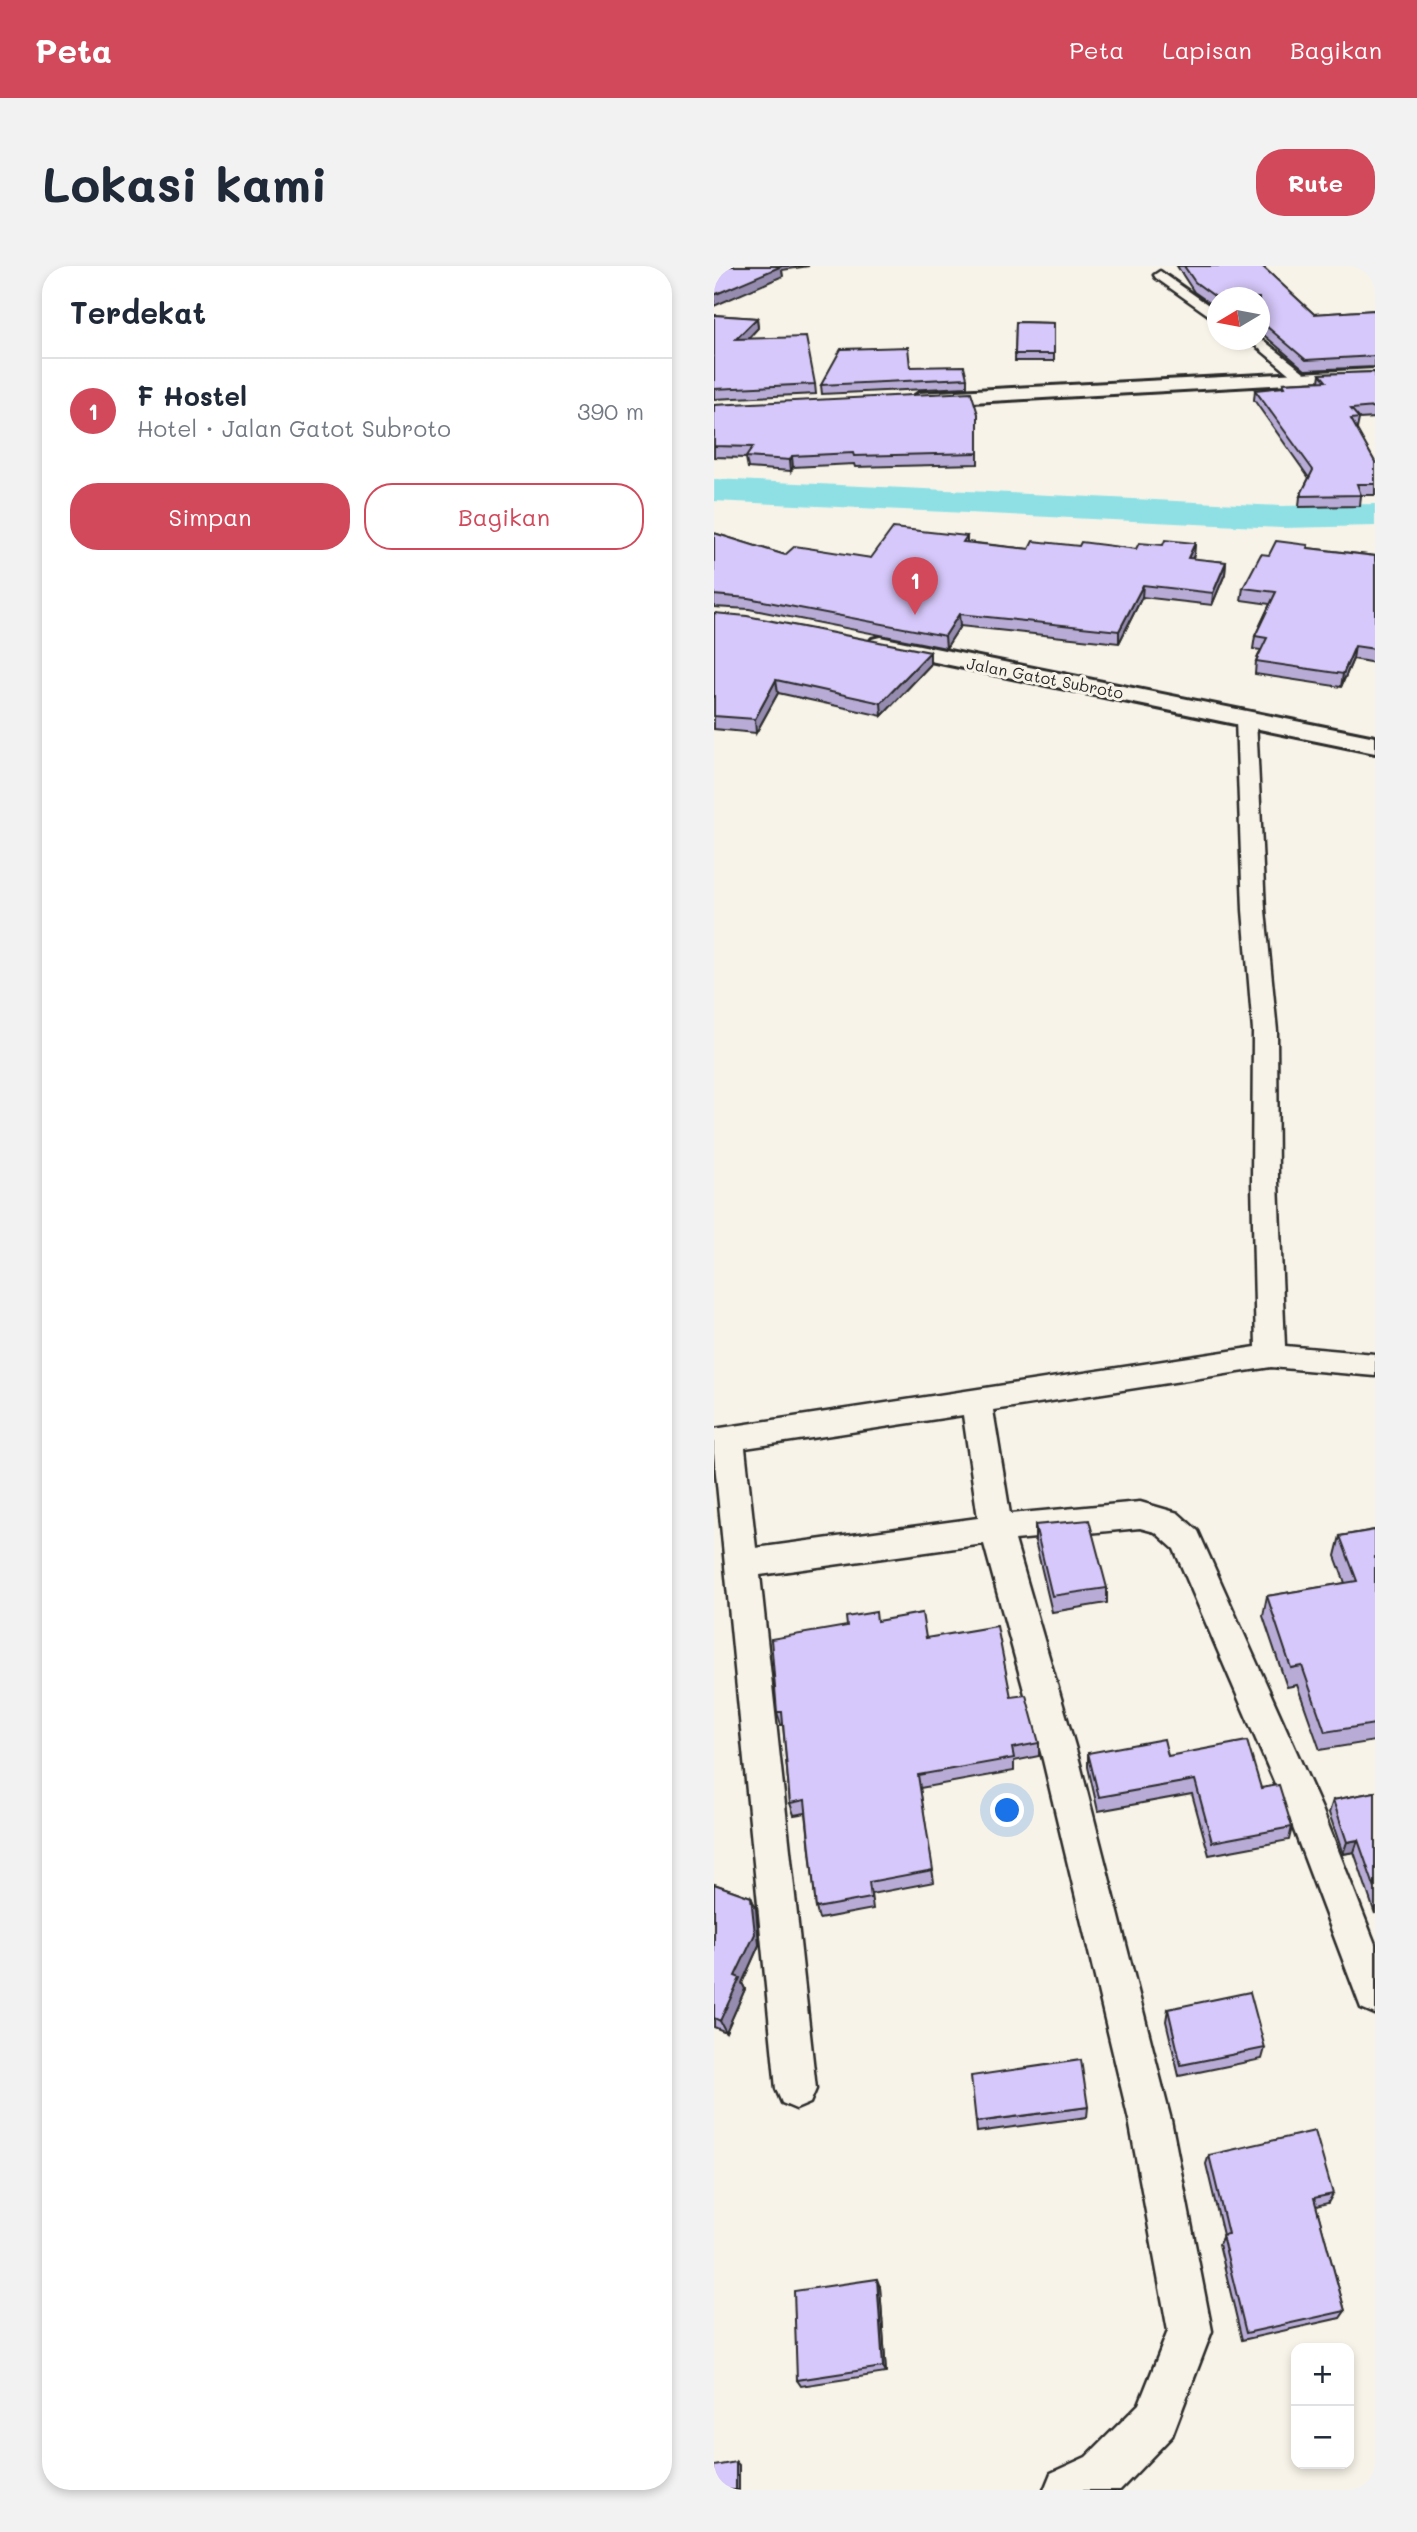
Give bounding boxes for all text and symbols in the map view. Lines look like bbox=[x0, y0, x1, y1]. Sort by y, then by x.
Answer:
text: Peta bbox=[35, 28, 112, 71]
text: Peta bbox=[1069, 34, 1124, 65]
text: Lapisan bbox=[1162, 34, 1252, 65]
text: Bagikan bbox=[1290, 34, 1382, 65]
button: Rute bbox=[1256, 149, 1375, 216]
text: Lokasi kami bbox=[42, 151, 328, 214]
north arrow bbox=[1207, 287, 1270, 350]
text: Terdekat bbox=[70, 292, 206, 332]
text: F Hostel bbox=[137, 379, 247, 413]
text: 1 bbox=[88, 396, 98, 426]
text: 390 m bbox=[577, 396, 644, 426]
text: Hotel · Jalan Gatot Subroto bbox=[137, 413, 451, 443]
button: Simpan bbox=[70, 483, 350, 550]
button: Bagikan bbox=[364, 483, 644, 550]
pin: 1 bbox=[892, 557, 938, 615]
street label: Jalan Gatot Subroto bbox=[965, 652, 1125, 703]
your location bbox=[990, 1793, 1024, 1827]
map controls bbox=[1291, 2343, 1354, 2469]
button: + bbox=[1291, 2343, 1354, 2406]
button: − bbox=[1291, 2406, 1354, 2469]

